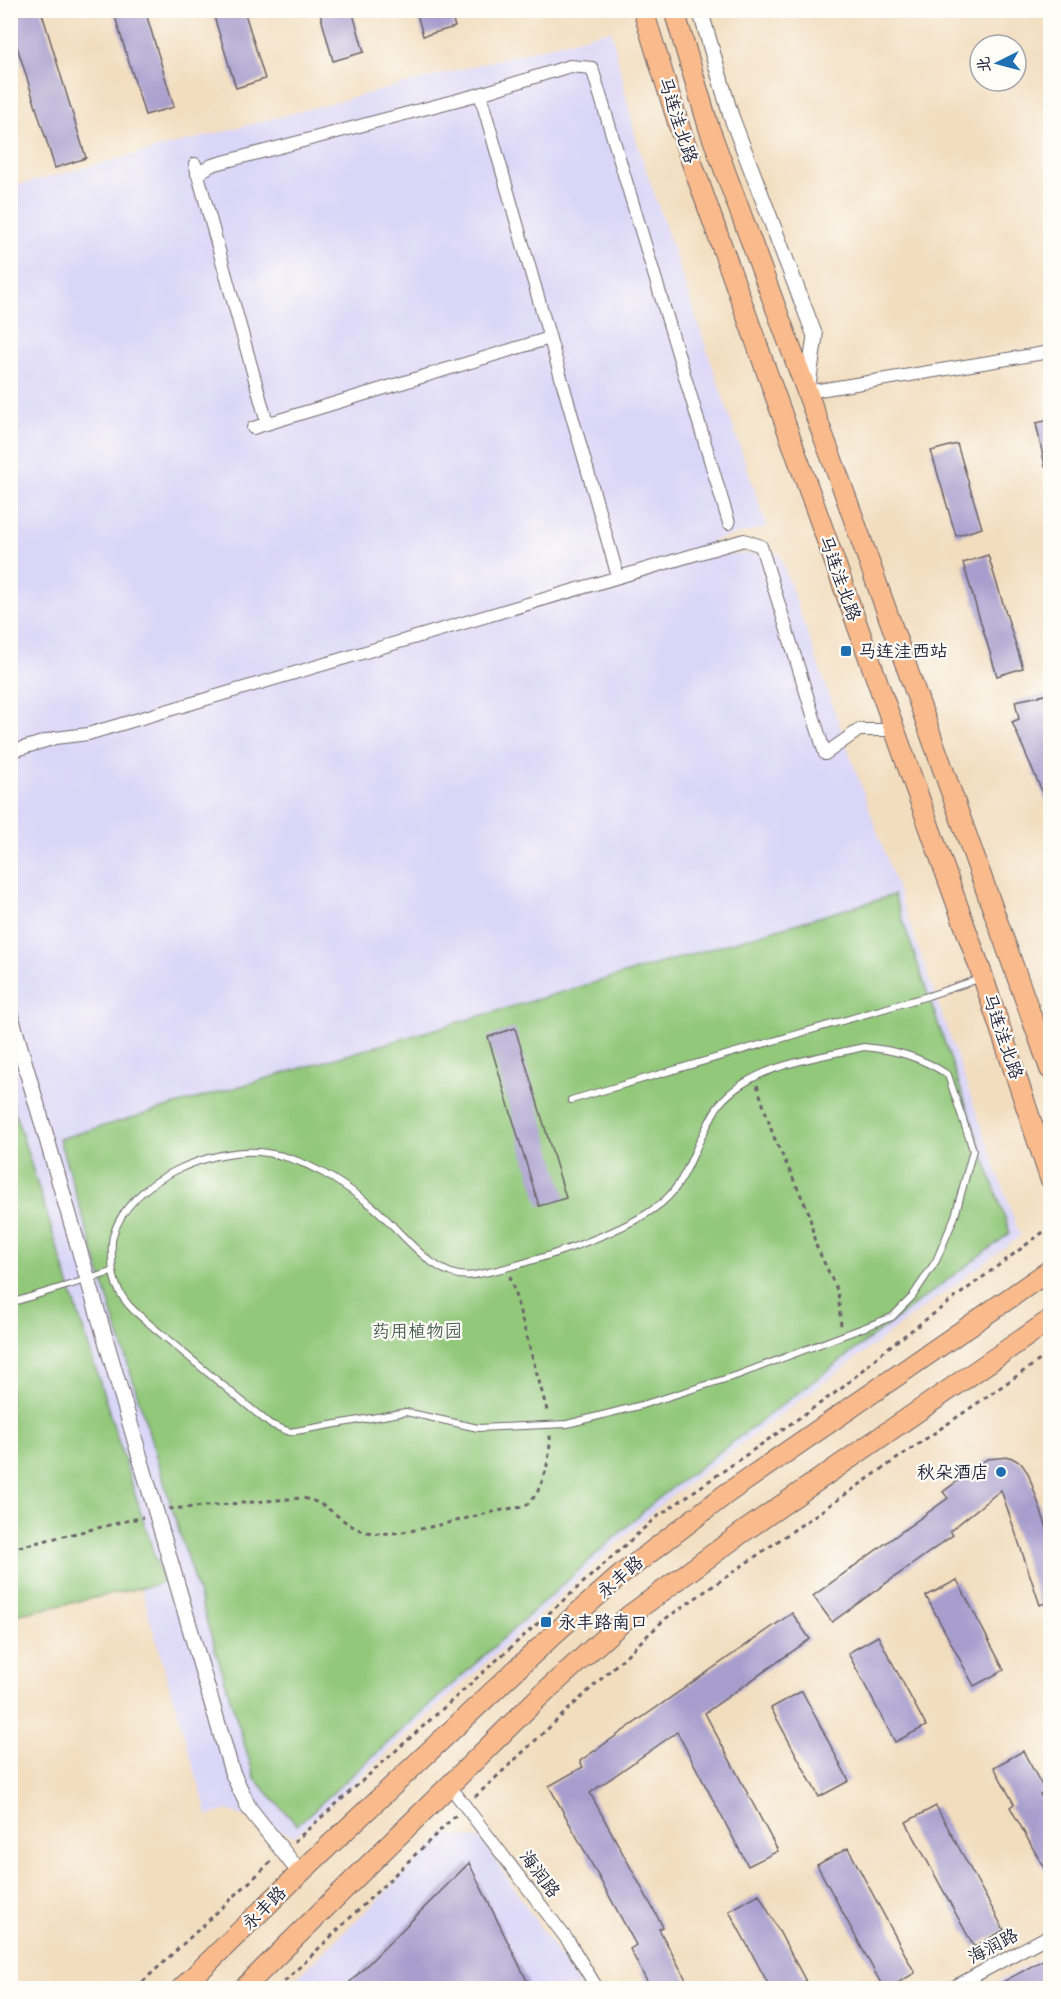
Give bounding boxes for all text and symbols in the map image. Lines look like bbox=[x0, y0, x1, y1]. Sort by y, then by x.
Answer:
north arrow bbox=[968, 33, 1028, 93]
text: 北 bbox=[968, 55, 999, 74]
street label: 马连洼北路 bbox=[649, 72, 707, 168]
street label: 马连洼北路 bbox=[810, 530, 870, 626]
place label: 马连洼西站 bbox=[858, 635, 948, 667]
marker: 马连洼西站 bbox=[839, 644, 853, 658]
street label: 马连洼北路 bbox=[973, 988, 1033, 1084]
park label: 药用植物园 bbox=[372, 1315, 462, 1347]
place label: 秋朵酒店 bbox=[917, 1456, 989, 1488]
marker: 秋朵酒店 bbox=[994, 1465, 1008, 1479]
street label: 永丰路 bbox=[589, 1547, 651, 1607]
place label: 永丰路南口 bbox=[558, 1606, 648, 1638]
marker: 永丰路南口 bbox=[539, 1615, 553, 1629]
street label: 海润路 bbox=[511, 1843, 569, 1905]
street label: 永丰路 bbox=[234, 1878, 294, 1938]
street label: 海润路 bbox=[962, 1919, 1024, 1973]

